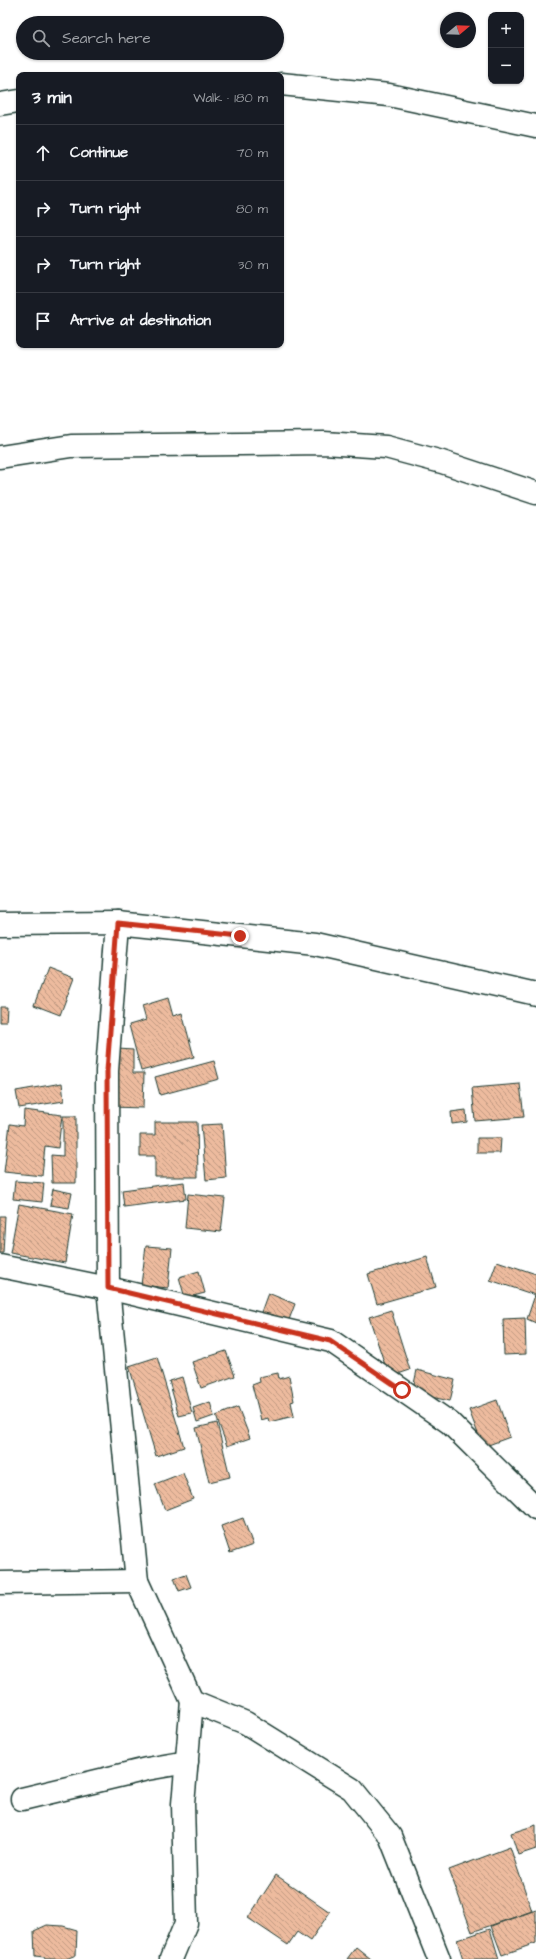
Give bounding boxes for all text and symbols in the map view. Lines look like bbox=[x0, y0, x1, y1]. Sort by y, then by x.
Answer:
north arrow bbox=[440, 12, 476, 48]
map controls bbox=[488, 12, 524, 84]
button: + bbox=[488, 12, 524, 48]
search box bbox=[16, 16, 284, 60]
icon: search bbox=[30, 27, 52, 49]
text: Search here bbox=[62, 28, 151, 49]
button: − bbox=[488, 48, 524, 84]
text: 3 min bbox=[32, 86, 72, 110]
text: Walk · 180 m bbox=[193, 89, 268, 107]
icon: ahead bbox=[32, 142, 54, 164]
text: Continue bbox=[70, 142, 128, 163]
text: 70 m bbox=[236, 144, 268, 162]
icon: right bbox=[32, 198, 54, 220]
text: Turn right bbox=[70, 198, 141, 219]
text: 80 m bbox=[236, 200, 268, 218]
icon: right bbox=[32, 254, 54, 276]
text: Turn right bbox=[70, 254, 141, 275]
text: 30 m bbox=[238, 256, 268, 274]
icon: arrive bbox=[32, 310, 54, 332]
text: Arrive at destination bbox=[70, 310, 211, 331]
route end bbox=[231, 927, 249, 945]
route start bbox=[393, 1381, 411, 1399]

